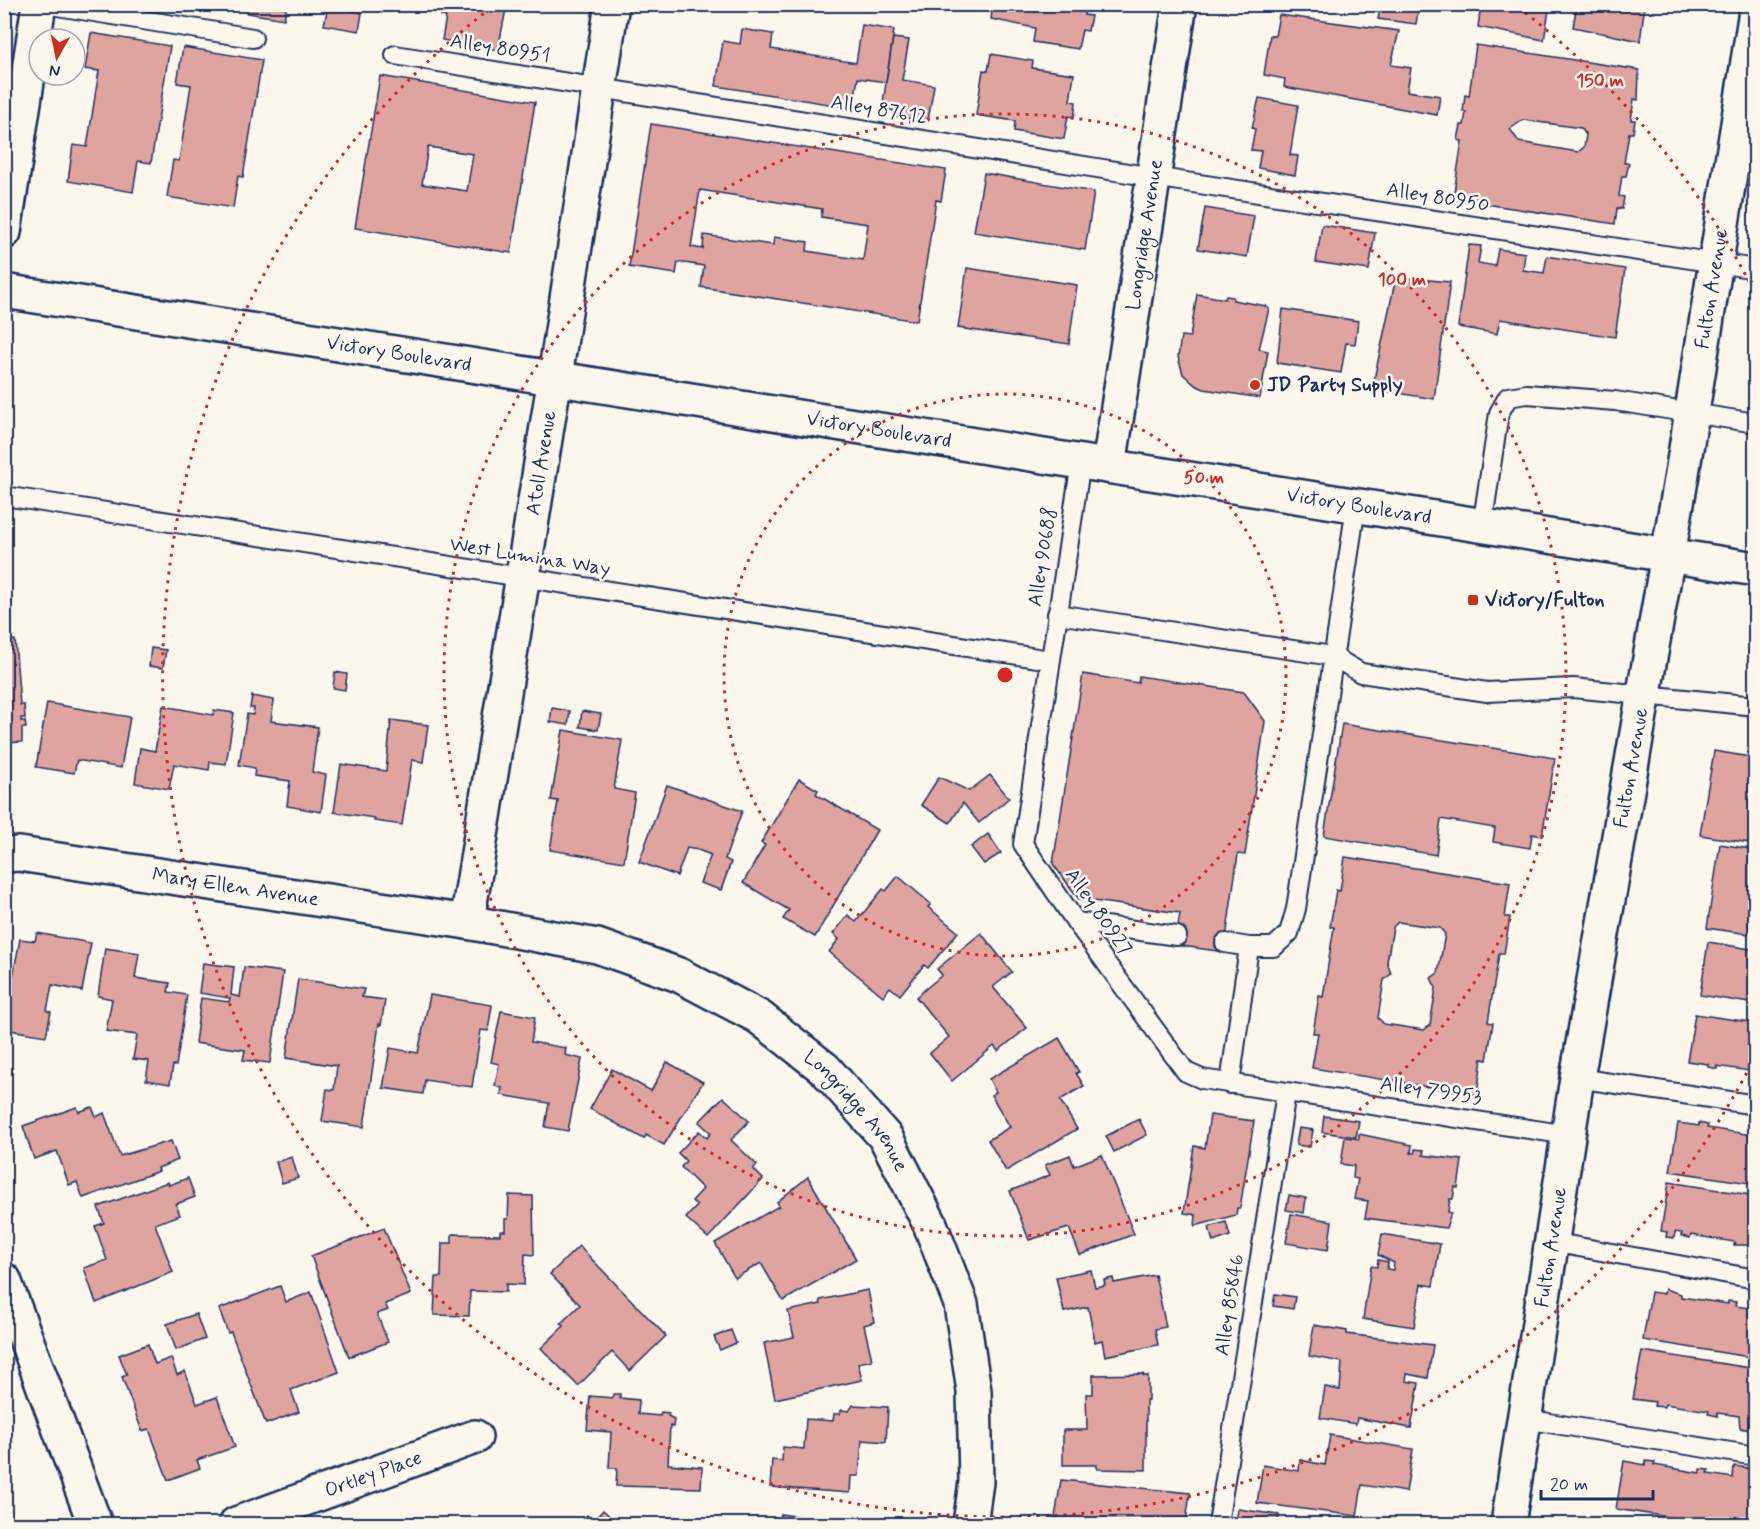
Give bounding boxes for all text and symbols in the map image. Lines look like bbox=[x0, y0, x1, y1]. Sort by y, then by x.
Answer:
north arrow bbox=[27, 27, 87, 87]
street label: Alley 80951 bbox=[448, 28, 552, 70]
text: N bbox=[48, 59, 62, 82]
text: 150 m bbox=[1576, 69, 1624, 93]
street label: Alley 87612 bbox=[829, 89, 929, 131]
street label: Longridge Avenue bbox=[1120, 157, 1169, 312]
street label: Alley 80950 bbox=[1385, 177, 1491, 219]
street label: Fulton Avenue bbox=[1689, 227, 1735, 351]
text: 100 m bbox=[1378, 268, 1426, 292]
street label: Victory Boulevard bbox=[325, 329, 473, 378]
place label: JD Party Supply bbox=[1267, 372, 1403, 399]
marker: JD Party Supply bbox=[1248, 378, 1262, 392]
street label: Victory Boulevard bbox=[805, 405, 953, 455]
street label: Atoll Avenue bbox=[519, 409, 563, 517]
text: 50 m bbox=[1184, 466, 1224, 490]
street label: Victory Boulevard bbox=[1285, 481, 1433, 531]
street label: Alley 90688 bbox=[1022, 505, 1064, 609]
street label: West Lumina Way bbox=[448, 531, 612, 583]
place label: Victory/Fulton bbox=[1485, 587, 1604, 614]
marker: Victory/Fulton bbox=[1466, 593, 1480, 607]
centre of rings bbox=[995, 665, 1015, 685]
street label: Fulton Avenue bbox=[1607, 706, 1655, 830]
street label: Mary Ellen Avenue bbox=[150, 861, 321, 913]
street label: Alley 80927 bbox=[1058, 863, 1138, 961]
street label: Longridge Avenue bbox=[798, 1044, 915, 1177]
street label: Alley 79953 bbox=[1379, 1071, 1483, 1111]
street label: Fulton Avenue bbox=[1528, 1185, 1573, 1309]
street label: Alley 85846 bbox=[1209, 1252, 1251, 1358]
street label: Ortley Place bbox=[321, 1444, 425, 1504]
scale bar bbox=[1541, 1463, 1654, 1501]
text: 20 m bbox=[1550, 1473, 1588, 1497]

